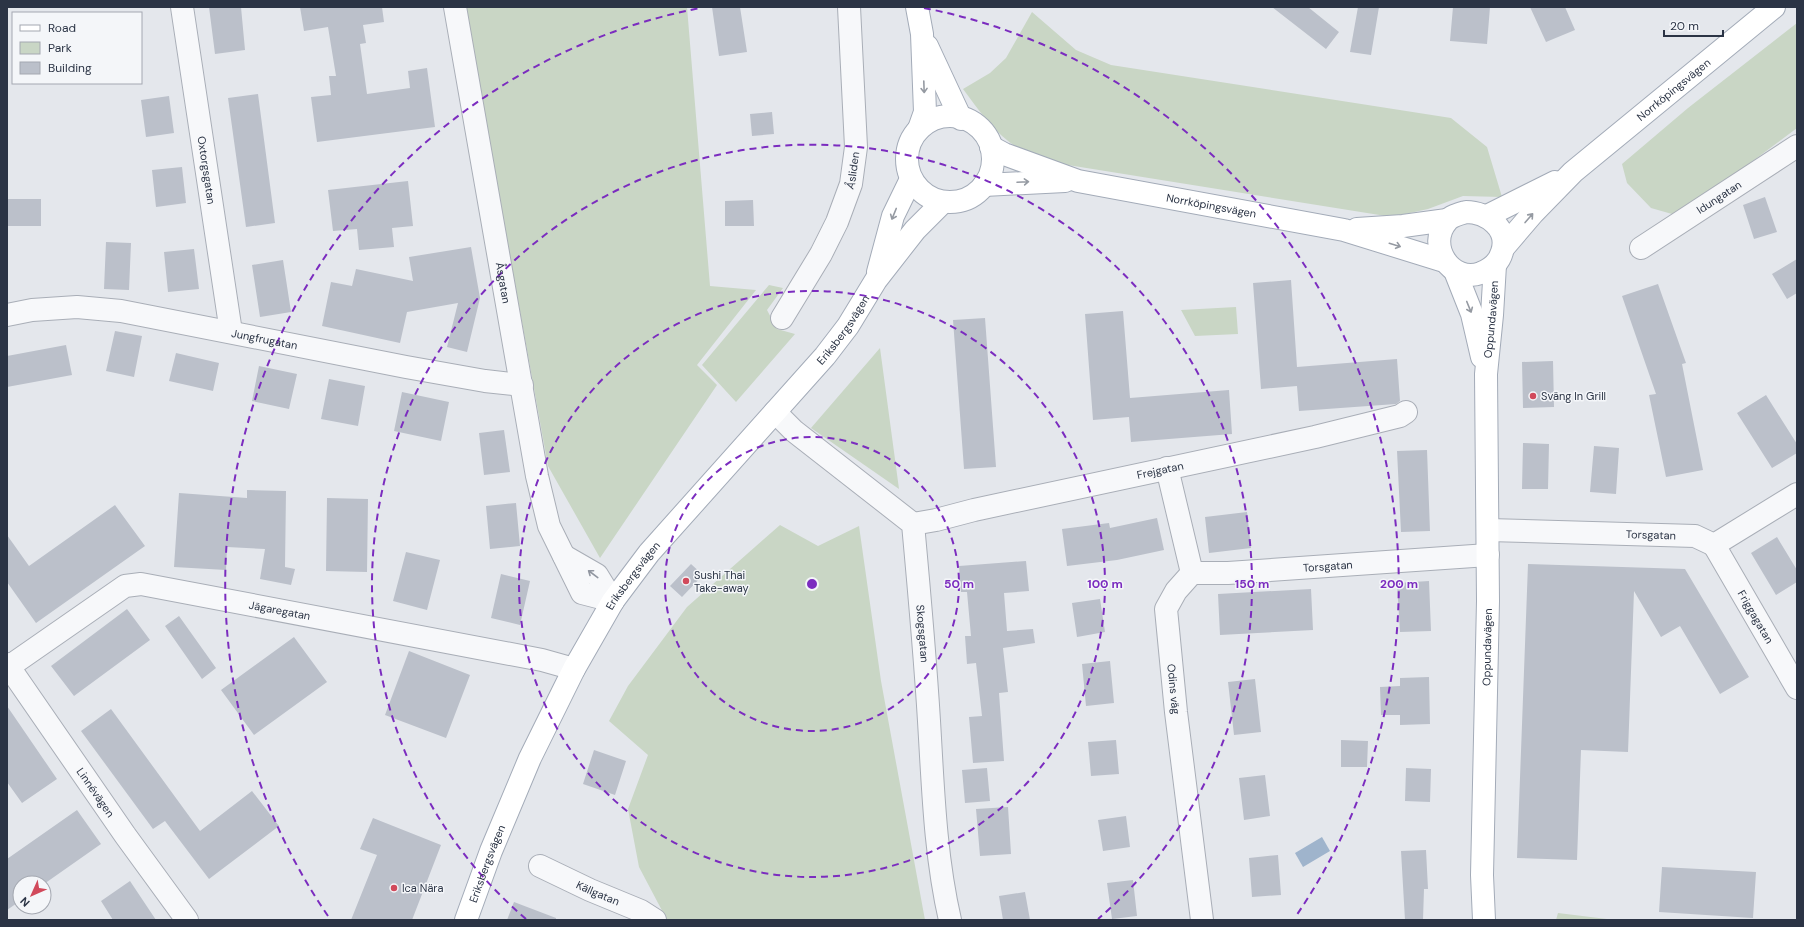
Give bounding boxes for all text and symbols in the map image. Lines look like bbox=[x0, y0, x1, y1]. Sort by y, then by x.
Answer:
legend bbox=[12, 12, 142, 84]
scale bar bbox=[1664, 12, 1723, 38]
text: 20 m bbox=[1670, 18, 1699, 34]
text: Road bbox=[48, 20, 76, 36]
text: Park bbox=[48, 40, 72, 56]
street label: Norrköpingsvägen bbox=[1634, 55, 1713, 124]
text: Building bbox=[48, 60, 92, 76]
one-way arrow bbox=[921, 80, 928, 93]
street label: Oxtorgsgatan bbox=[195, 135, 219, 205]
street label: Åsliden bbox=[843, 151, 862, 191]
street label: Idungatan bbox=[1694, 177, 1744, 217]
one-way arrow bbox=[1016, 179, 1029, 186]
street label: Norrköpingsvägen bbox=[1165, 190, 1257, 221]
one-way arrow bbox=[890, 208, 898, 220]
one-way arrow bbox=[1525, 212, 1534, 223]
one-way arrow bbox=[1388, 242, 1401, 249]
street label: Åsgatan bbox=[493, 261, 514, 304]
street label: Oppundavägen bbox=[1481, 280, 1501, 359]
street label: Eriksbergsvägen bbox=[814, 292, 872, 368]
one-way arrow bbox=[1466, 301, 1474, 313]
street label: Jungfrugatan bbox=[230, 326, 299, 353]
place label: Sväng In Grill bbox=[1541, 389, 1606, 403]
marker: Sväng In Grill bbox=[1528, 391, 1538, 401]
street label: Frejgatan bbox=[1136, 458, 1185, 482]
street label: Torsgatan bbox=[1626, 527, 1676, 542]
street label: Eriksbergsvägen bbox=[602, 539, 663, 612]
street label: Torsgatan bbox=[1302, 557, 1353, 575]
place label: Sushi Thai Take-away bbox=[694, 568, 749, 595]
one-way arrow bbox=[587, 570, 598, 578]
marker: Sushi Thai Take-away bbox=[681, 576, 691, 586]
text: 50 m bbox=[944, 576, 974, 592]
text: 100 m bbox=[1087, 576, 1123, 592]
text: 150 m bbox=[1235, 576, 1269, 592]
text: 200 m bbox=[1380, 576, 1418, 592]
centre of rings bbox=[805, 577, 819, 591]
street label: Friggagatan bbox=[1735, 588, 1777, 646]
street label: Jägaregatan bbox=[248, 598, 312, 623]
street label: Skogsgatan bbox=[913, 604, 932, 663]
street label: Oppundavägen bbox=[1479, 608, 1495, 686]
street label: Odins väg bbox=[1164, 663, 1183, 715]
street label: Linnévägen bbox=[74, 765, 118, 820]
street label: Eriksbergsvägen bbox=[466, 823, 508, 905]
north arrow bbox=[12, 875, 52, 915]
street label: Källgatan bbox=[574, 877, 622, 908]
place label: Ica Nära bbox=[402, 881, 443, 895]
marker: Ica Nära bbox=[389, 883, 399, 893]
text: N bbox=[17, 894, 33, 910]

